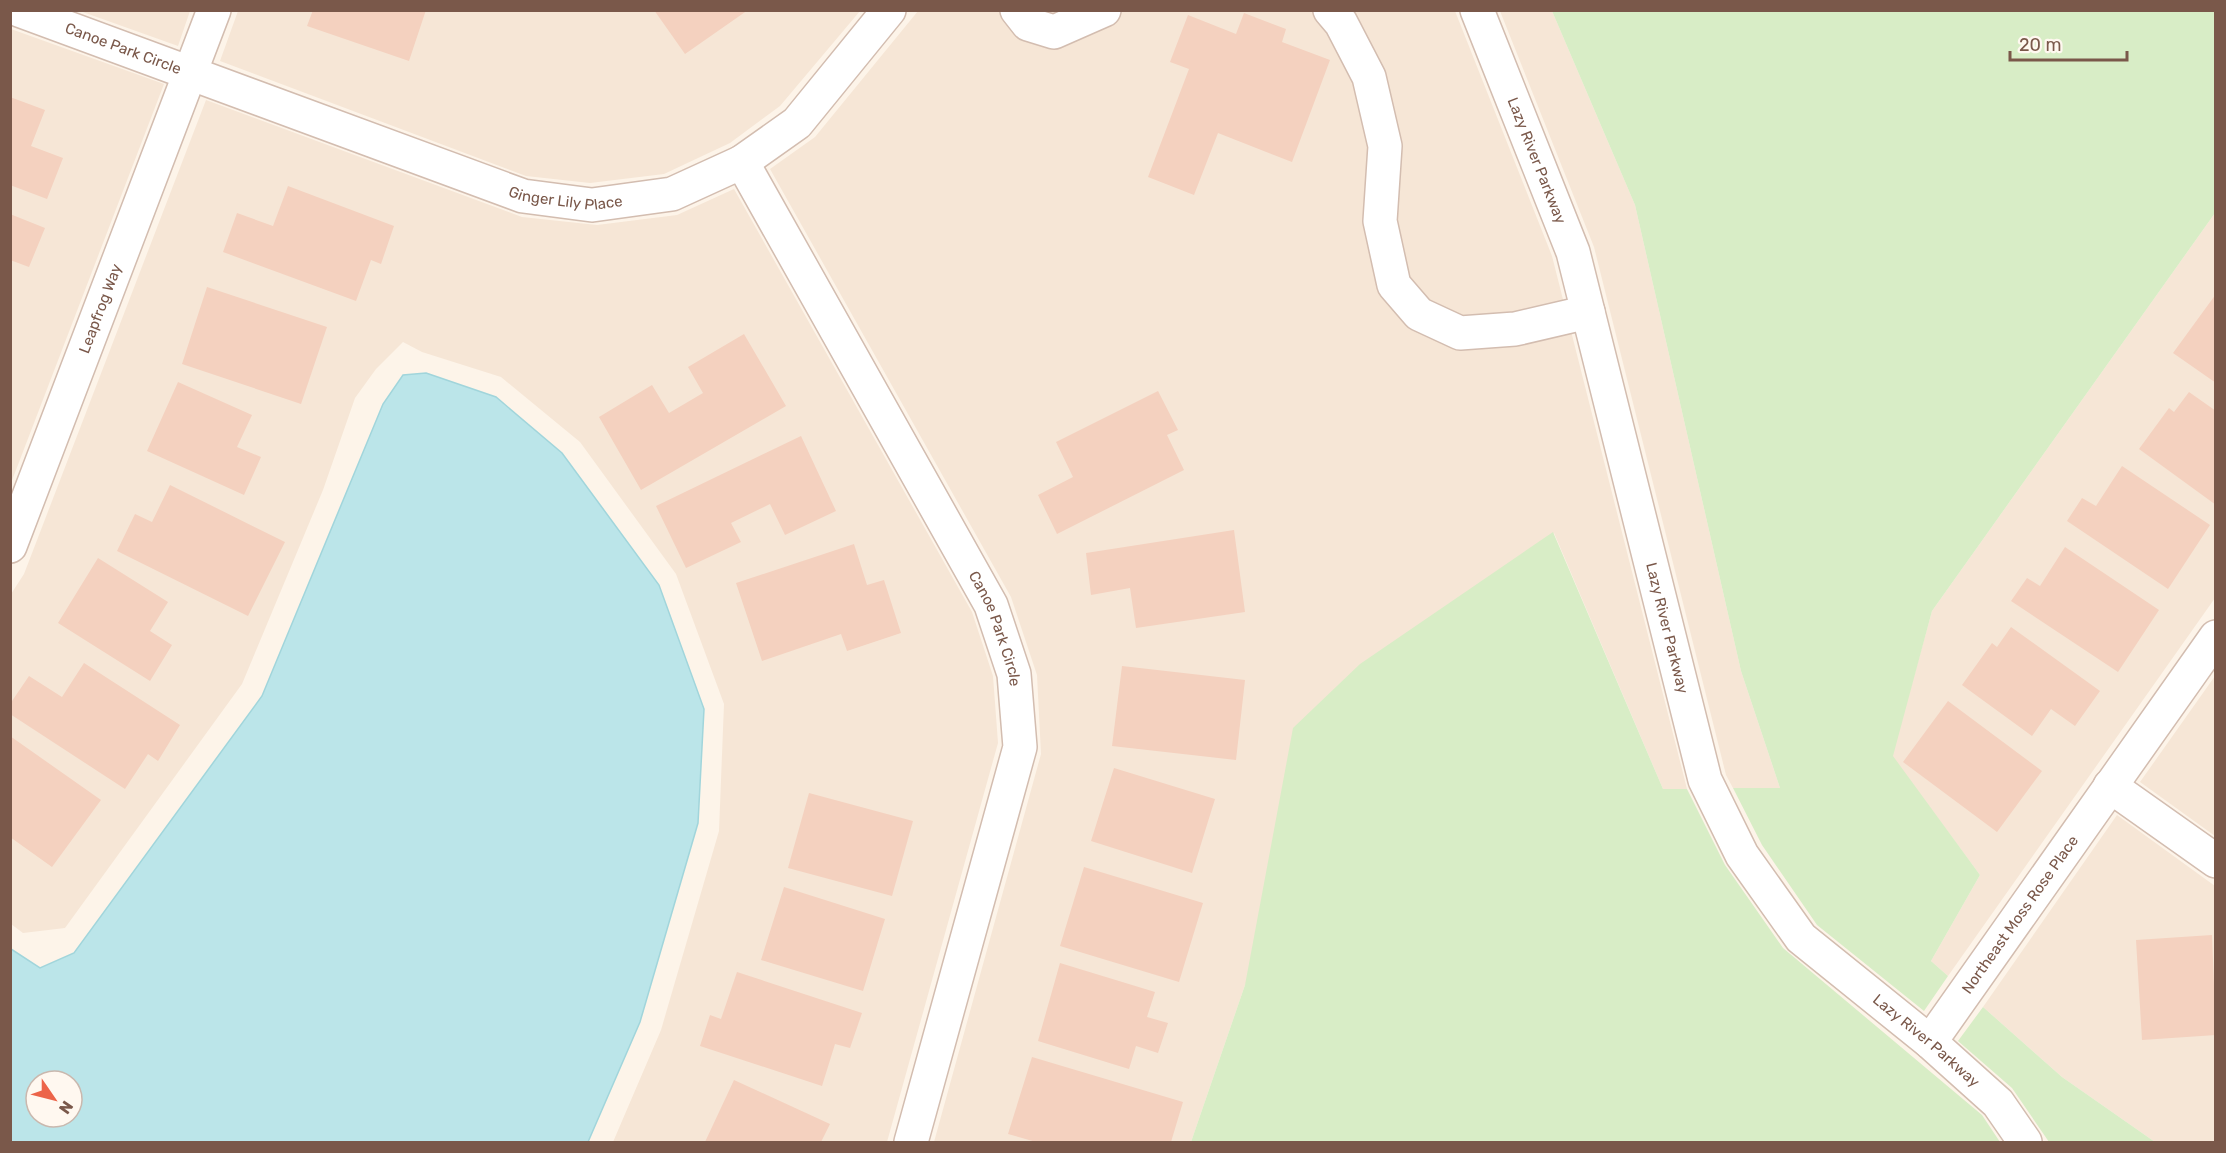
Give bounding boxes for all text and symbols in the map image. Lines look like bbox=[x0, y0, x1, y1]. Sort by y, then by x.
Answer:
street label: Canoe Park Circle bbox=[63, 19, 184, 78]
scale bar bbox=[2010, 24, 2127, 62]
text: 20 m bbox=[2019, 34, 2061, 56]
street label: Lazy River Parkway bbox=[1504, 95, 1570, 226]
street label: Ginger Lily Place bbox=[506, 182, 624, 214]
street label: Leapfrog Way bbox=[75, 261, 126, 356]
street label: Lazy River Parkway bbox=[1642, 561, 1692, 695]
street label: Canoe Park Circle bbox=[965, 568, 1024, 687]
street label: Northeast Moss Rose Place bbox=[1958, 832, 2082, 997]
street label: Lazy River Parkway bbox=[1869, 990, 1983, 1091]
north arrow bbox=[24, 1069, 84, 1129]
text: N bbox=[55, 1097, 77, 1117]

